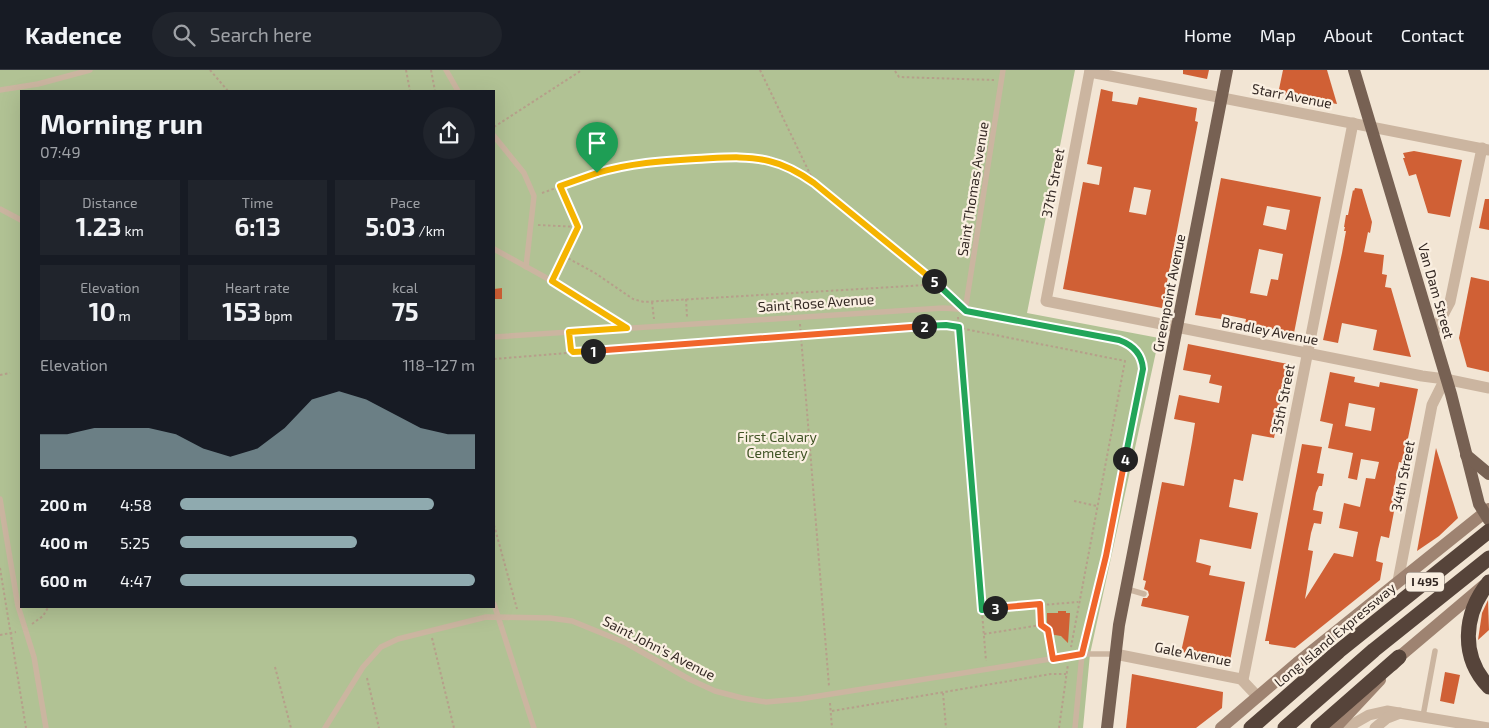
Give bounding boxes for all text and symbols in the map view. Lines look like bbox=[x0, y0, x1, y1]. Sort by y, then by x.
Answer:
search box bbox=[152, 12, 502, 57]
text: Kadence bbox=[25, 20, 122, 49]
icon: search bbox=[170, 21, 198, 49]
text: Search here bbox=[210, 23, 312, 46]
text: Home bbox=[1184, 24, 1232, 46]
text: Map bbox=[1260, 24, 1296, 46]
text: About bbox=[1324, 24, 1373, 46]
text: Contact bbox=[1401, 24, 1464, 46]
street label: Starr Avenue bbox=[1251, 79, 1334, 112]
text: Morning run bbox=[40, 106, 203, 140]
button: share bbox=[423, 107, 475, 159]
street label: Saint Thomas Avenue bbox=[953, 120, 992, 258]
pin bbox=[576, 122, 618, 173]
icon: arrive bbox=[583, 129, 611, 157]
text: 07:49 bbox=[40, 142, 81, 161]
street label: 37th Street bbox=[1037, 147, 1068, 219]
text: Distance bbox=[82, 194, 137, 211]
text: Time bbox=[242, 194, 273, 211]
text: Pace bbox=[390, 194, 420, 211]
text: 1.23 bbox=[76, 211, 121, 241]
text: 6:13 bbox=[234, 211, 281, 241]
text: 5:03 bbox=[365, 211, 415, 241]
text: km bbox=[121, 222, 144, 239]
text: /km bbox=[415, 222, 445, 239]
street label: Greenpoint Avenue bbox=[1149, 232, 1188, 353]
street label: Van Dam Street bbox=[1415, 241, 1458, 340]
pin: 5 bbox=[922, 268, 946, 294]
text: 5 bbox=[931, 273, 938, 290]
text: Elevation bbox=[80, 279, 140, 296]
text: Heart rate bbox=[225, 279, 290, 296]
text: kcal bbox=[392, 279, 418, 296]
street label: Saint Rose Avenue bbox=[757, 290, 875, 315]
text: 10 bbox=[89, 296, 115, 326]
text: 153 bbox=[222, 296, 261, 326]
text: 75 bbox=[392, 296, 419, 326]
text: m bbox=[115, 307, 131, 324]
text: bpm bbox=[261, 307, 293, 324]
street label: Bradley Avenue bbox=[1220, 313, 1320, 348]
pin: 2 bbox=[912, 314, 936, 338]
text: 2 bbox=[920, 318, 929, 335]
pin: 1 bbox=[580, 338, 606, 364]
text: 1 bbox=[590, 343, 597, 360]
text: Elevation bbox=[40, 355, 108, 374]
text: 118–127 m bbox=[402, 355, 475, 374]
street label: 35th Street bbox=[1267, 363, 1298, 435]
park label: First Calvary Cemetery bbox=[737, 428, 817, 461]
street label: 34th Street bbox=[1387, 439, 1418, 513]
pin: 4 bbox=[1112, 446, 1138, 472]
text: 4 bbox=[1121, 451, 1130, 468]
text: 200 m bbox=[40, 495, 87, 514]
text: 4:58 bbox=[120, 495, 152, 514]
text: 400 m bbox=[40, 533, 88, 552]
text: 5:25 bbox=[120, 533, 150, 552]
text: 600 m bbox=[40, 571, 87, 590]
text: 4:47 bbox=[120, 571, 152, 590]
road number: I 495 bbox=[1406, 572, 1444, 592]
street label: Long Island Expressway bbox=[1271, 578, 1399, 690]
pin: 3 bbox=[982, 596, 1008, 620]
text: 3 bbox=[992, 600, 999, 617]
street label: Saint John's Avenue bbox=[600, 612, 718, 683]
street label: Gale Avenue bbox=[1153, 638, 1233, 669]

